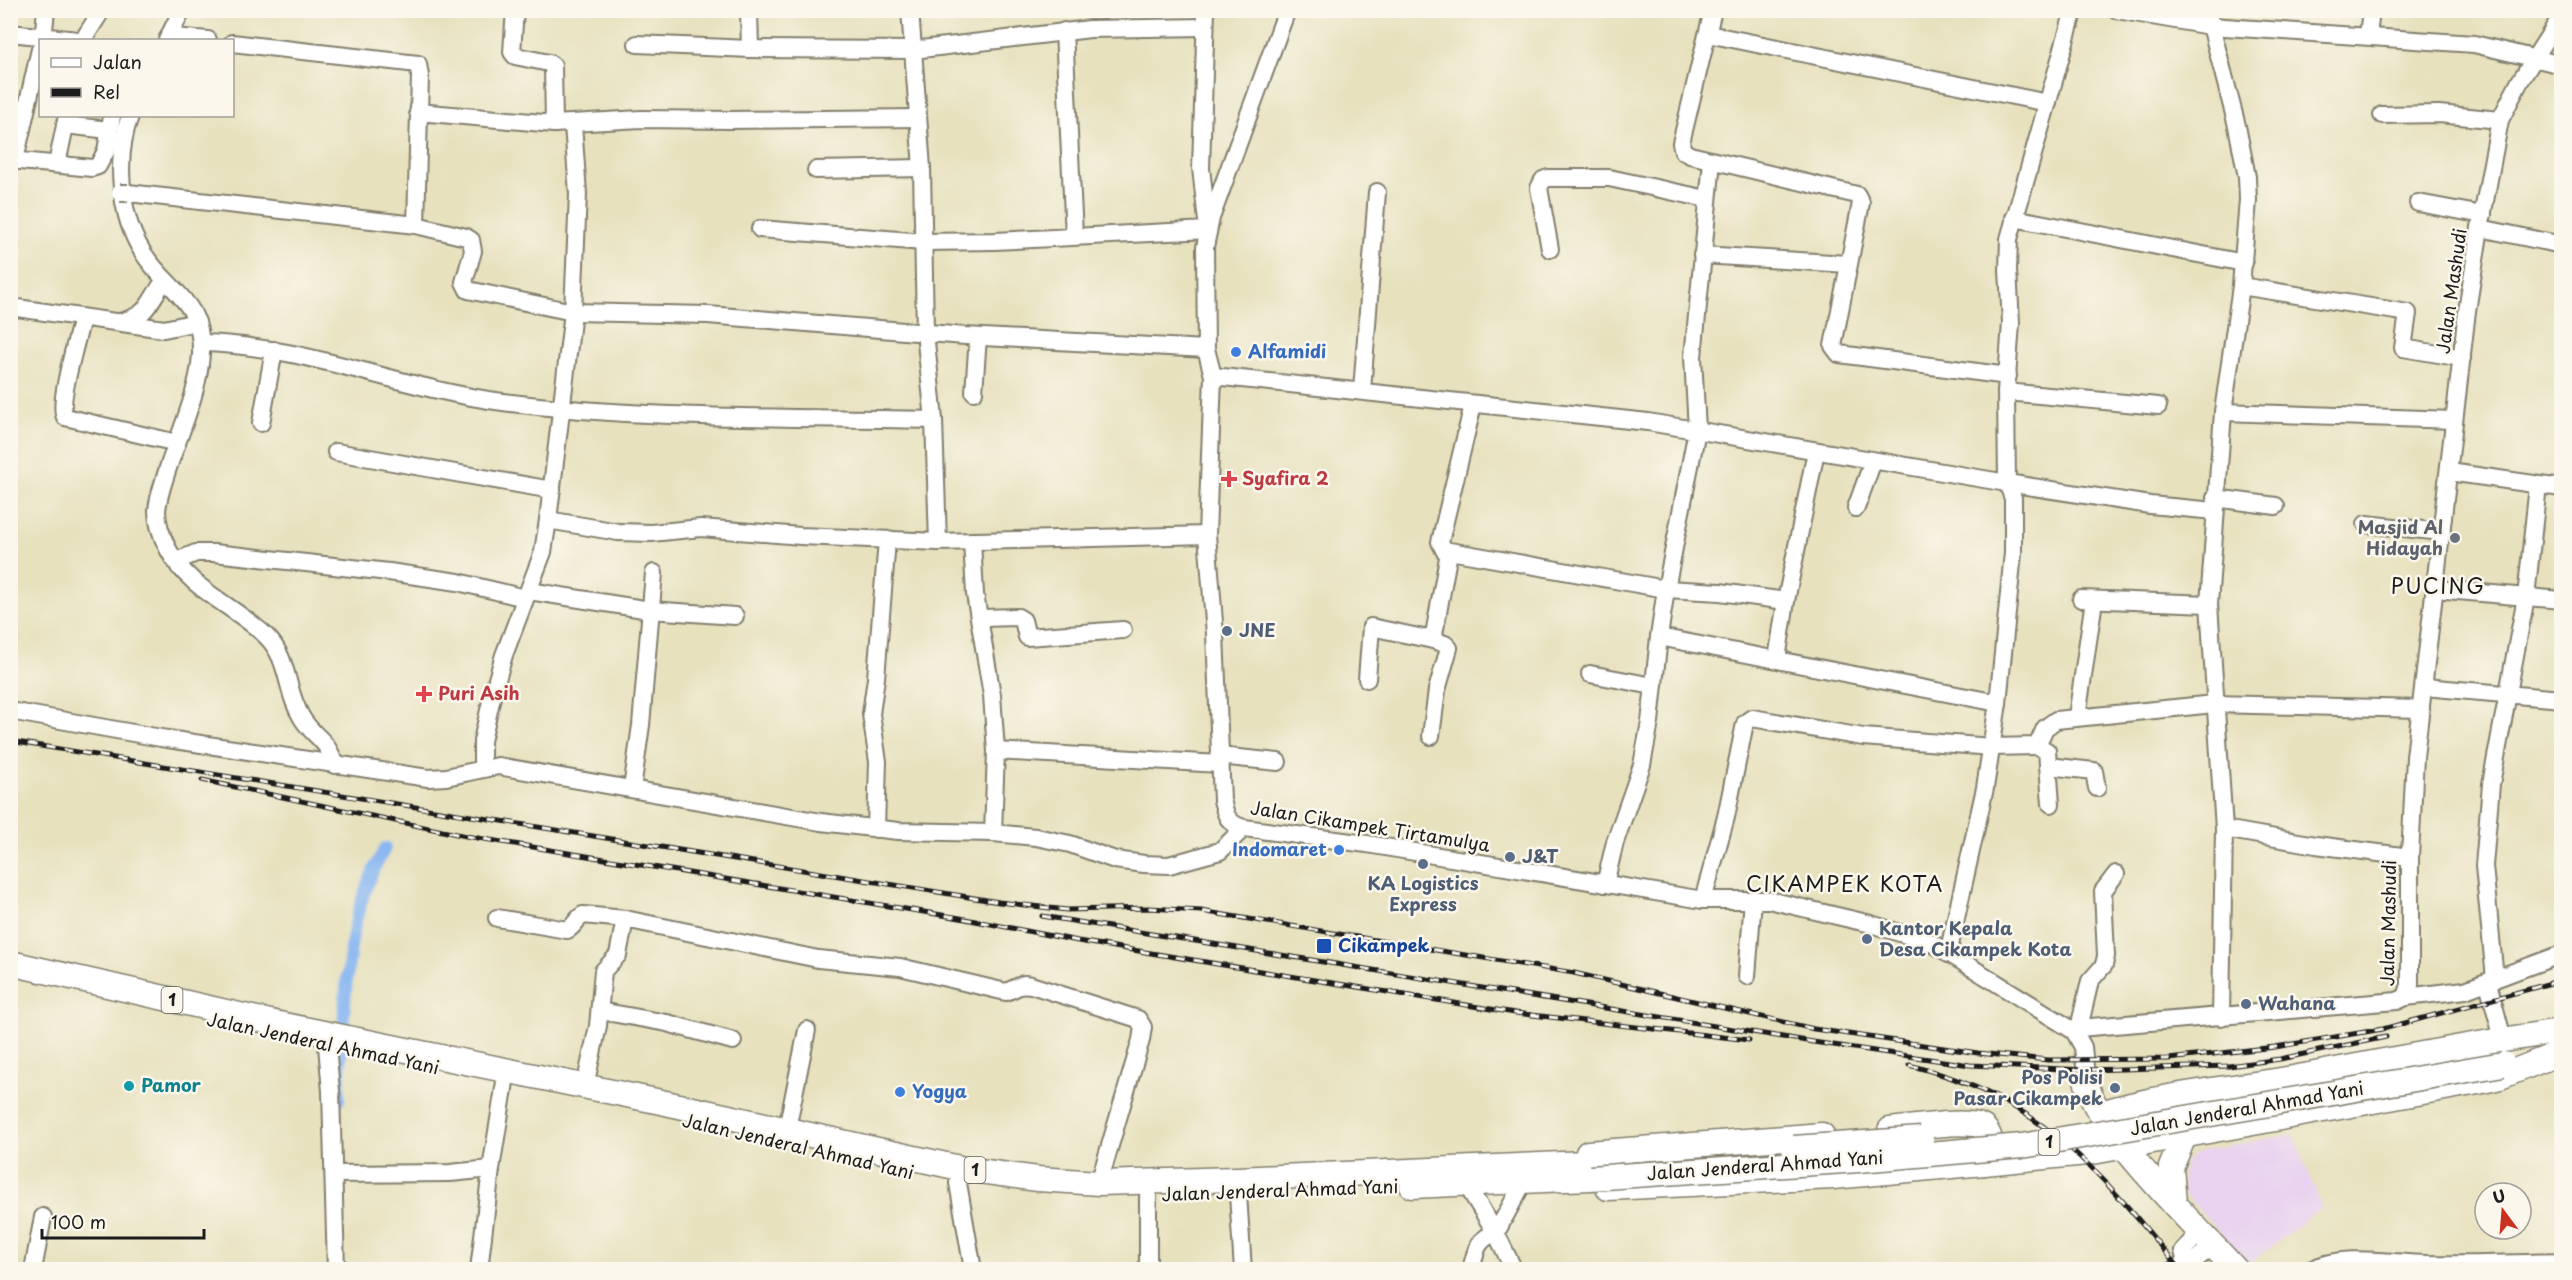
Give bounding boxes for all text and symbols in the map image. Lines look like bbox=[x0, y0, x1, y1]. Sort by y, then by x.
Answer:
legend bbox=[39, 39, 234, 117]
text: Jalan bbox=[93, 48, 142, 75]
text: Rel bbox=[93, 78, 120, 105]
street label: Jalan Mashudi bbox=[2428, 226, 2473, 355]
place label: Alfamidi bbox=[1248, 337, 1326, 364]
marker: Alfamidi bbox=[1229, 345, 1243, 359]
place label: Syafira 2 bbox=[1242, 464, 1329, 491]
marker: Syafira 2 bbox=[1220, 470, 1238, 488]
place label: Masjid Al Hidayah bbox=[2358, 513, 2443, 561]
marker: Masjid Al Hidayah bbox=[2448, 531, 2462, 545]
district label: PUCING bbox=[2391, 569, 2485, 601]
place label: JNE bbox=[1239, 616, 1275, 643]
marker: JNE bbox=[1220, 624, 1234, 638]
place label: Puri Asih bbox=[438, 679, 520, 706]
marker: Puri Asih bbox=[415, 685, 433, 703]
street label: Jalan Cikampek Tirtamulya bbox=[1248, 793, 1493, 858]
place label: Indomaret bbox=[1232, 835, 1327, 862]
place label: J&T bbox=[1522, 842, 1559, 869]
marker: Indomaret bbox=[1332, 843, 1346, 857]
marker: J&T bbox=[1503, 850, 1517, 864]
marker: KA Logistics Express bbox=[1416, 857, 1430, 871]
street label: Jalan Mashudi bbox=[2373, 860, 2402, 986]
district label: CIKAMPEK KOTA bbox=[1746, 867, 1944, 899]
place label: KA Logistics Express bbox=[1368, 869, 1479, 917]
place label: Kantor Kepala Desa Cikampek Kota bbox=[1879, 914, 2072, 962]
place label: Cikampek bbox=[1338, 931, 1430, 958]
marker: Kantor Kepala Desa Cikampek Kota bbox=[1860, 932, 1874, 946]
marker: Cikampek bbox=[1315, 937, 1333, 955]
road number: 1 bbox=[162, 987, 182, 1013]
place label: Wahana bbox=[2258, 989, 2336, 1016]
marker: Wahana bbox=[2239, 997, 2253, 1011]
street label: Jalan Jenderal Ahmad Yani bbox=[205, 1005, 442, 1080]
place label: Pos Polisi Pasar Cikampek bbox=[1953, 1063, 2103, 1111]
place label: Pamor bbox=[141, 1071, 202, 1098]
street label: Jalan Jenderal Ahmad Yani bbox=[2128, 1074, 2366, 1141]
place label: Yogya bbox=[912, 1077, 967, 1104]
marker: Pamor bbox=[122, 1079, 136, 1093]
marker: Pos Polisi Pasar Cikampek bbox=[2108, 1081, 2122, 1095]
marker: Yogya bbox=[893, 1085, 907, 1099]
street label: Jalan Jenderal Ahmad Yani bbox=[680, 1106, 917, 1185]
road number: 1 bbox=[2038, 1129, 2060, 1155]
street label: Jalan Jenderal Ahmad Yani bbox=[1646, 1143, 1884, 1186]
road number: 1 bbox=[964, 1157, 986, 1183]
street label: Jalan Jenderal Ahmad Yani bbox=[1161, 1172, 1399, 1207]
north arrow bbox=[2473, 1181, 2533, 1241]
text: U bbox=[2489, 1182, 2508, 1209]
scale bar bbox=[42, 1202, 204, 1240]
text: 100 m bbox=[51, 1208, 106, 1235]

